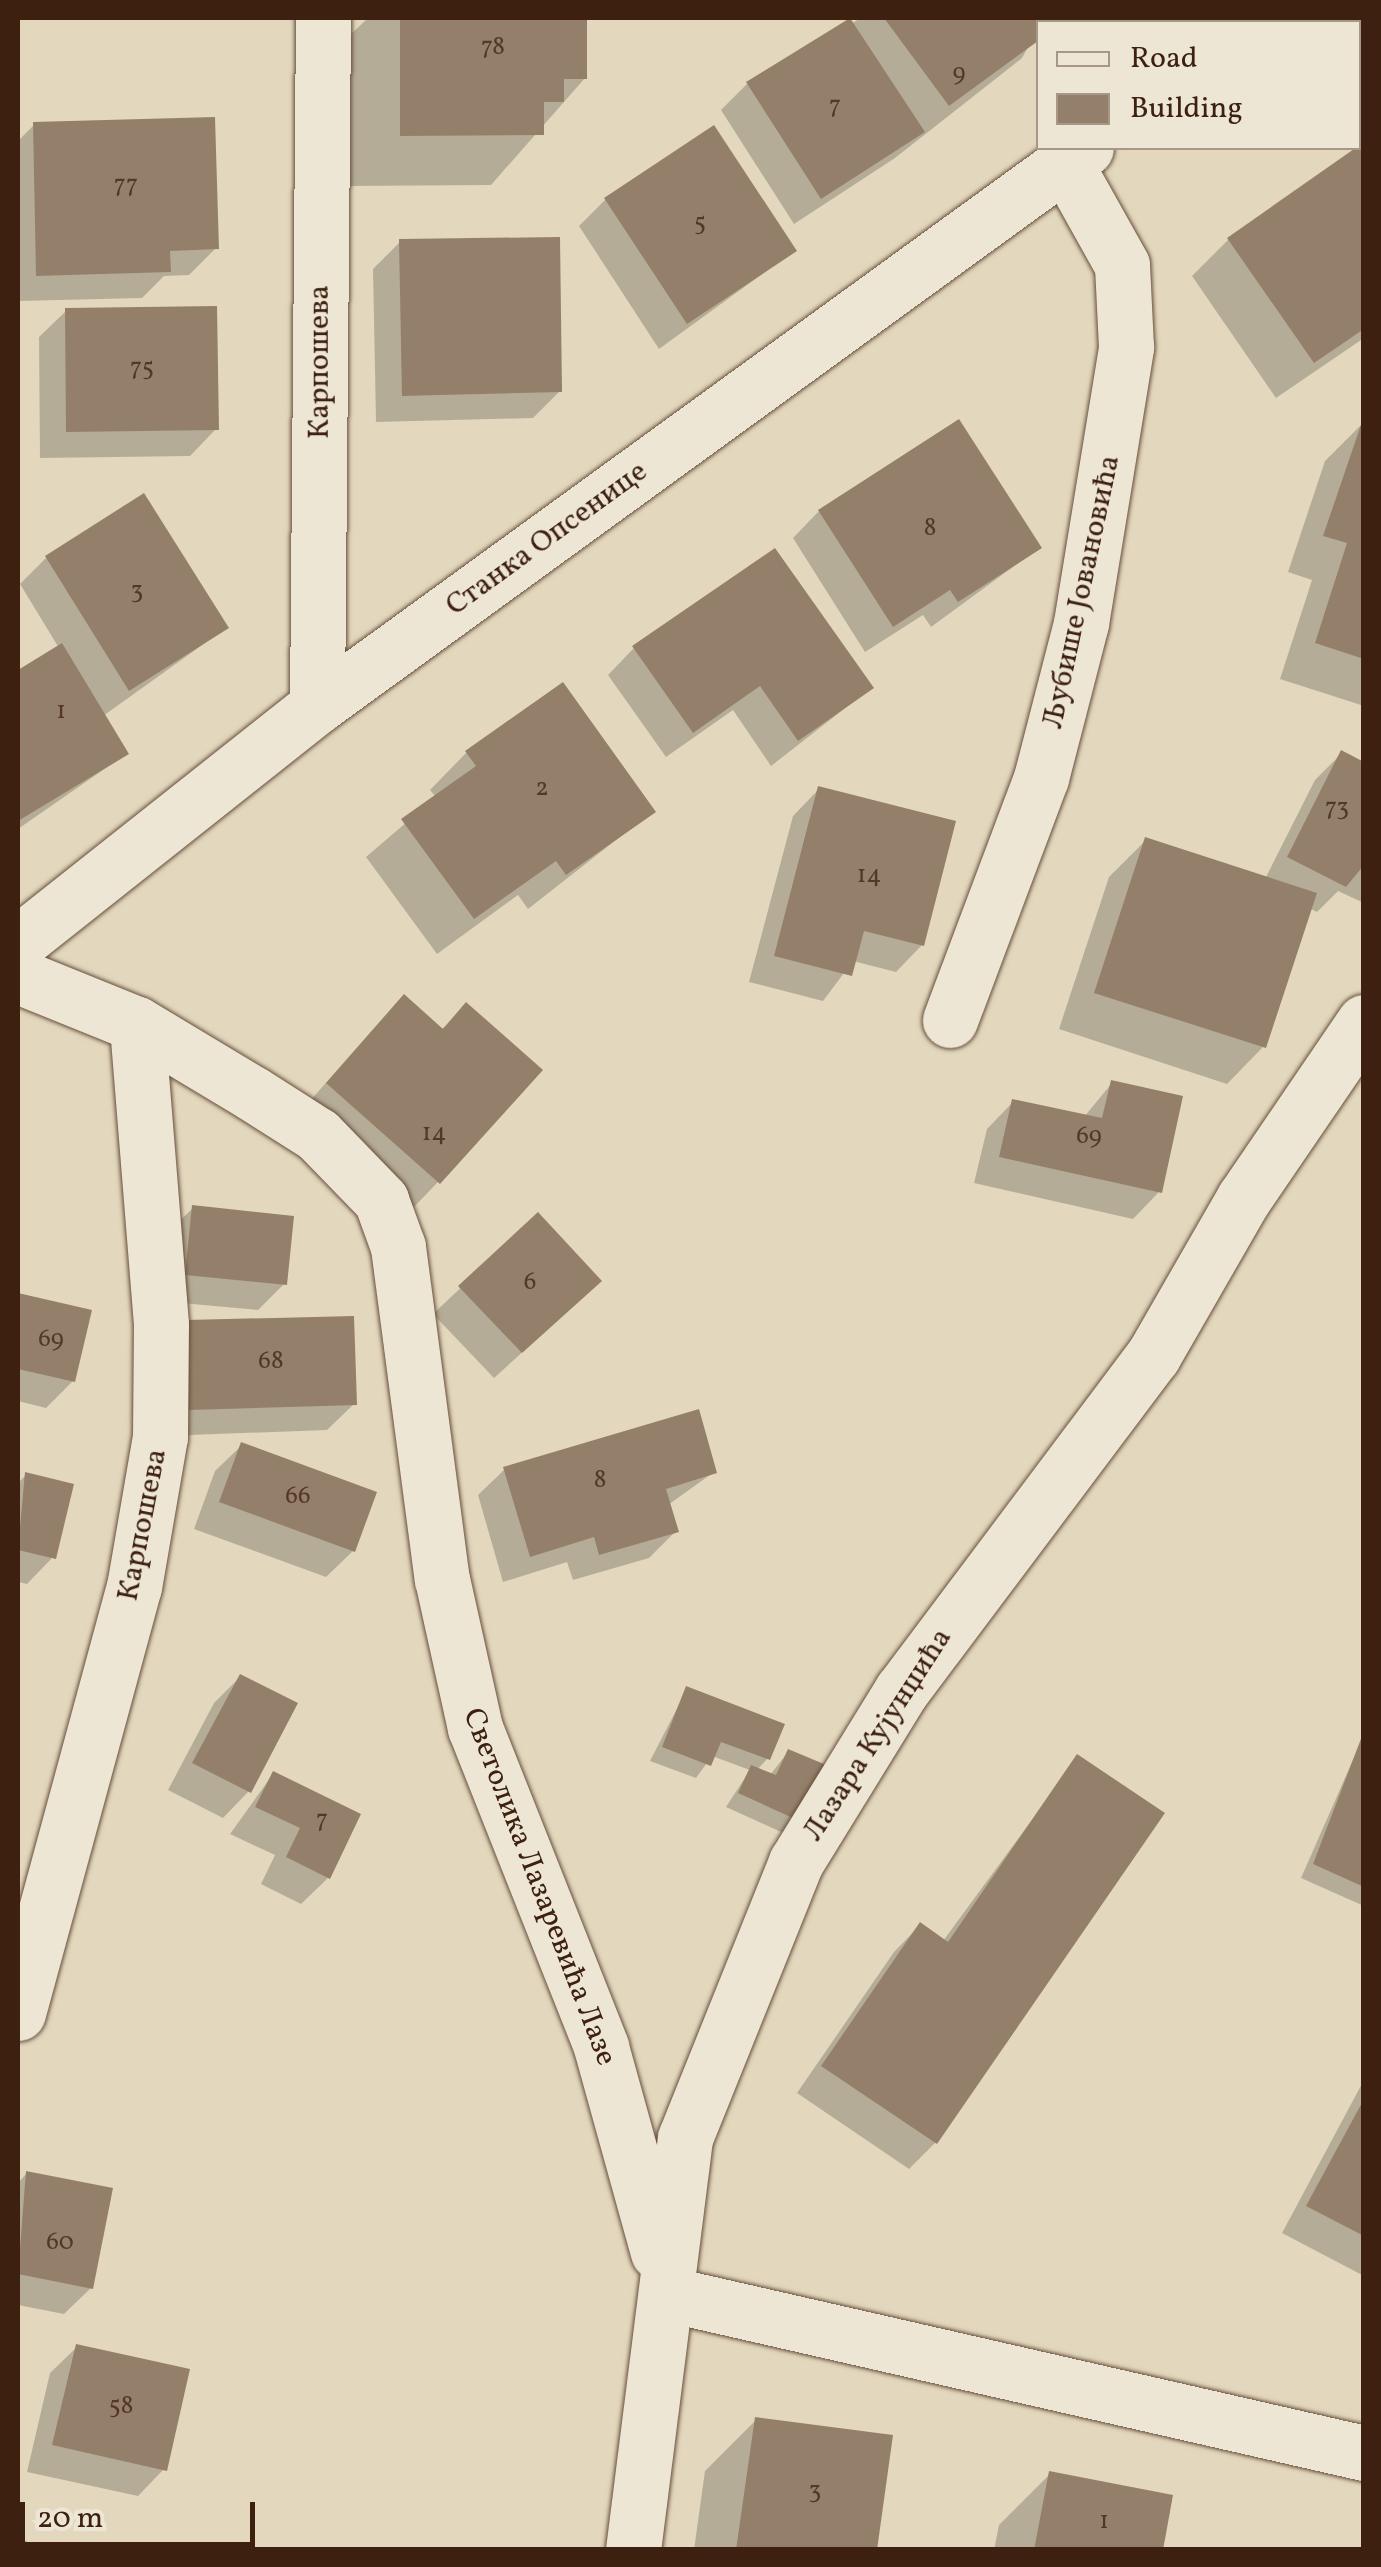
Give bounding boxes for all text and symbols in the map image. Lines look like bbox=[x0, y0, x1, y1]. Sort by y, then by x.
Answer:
legend bbox=[1036, 20, 1361, 150]
house number: 78 bbox=[481, 33, 505, 63]
text: Road bbox=[1130, 38, 1198, 80]
house number: 9 bbox=[953, 59, 965, 89]
text: Building bbox=[1130, 88, 1243, 130]
house number: 7 bbox=[829, 92, 841, 122]
house number: 77 bbox=[114, 171, 138, 201]
house number: 5 bbox=[694, 209, 706, 239]
street label: Карпошева bbox=[302, 285, 338, 439]
house number: 75 bbox=[130, 354, 154, 384]
street label: Љубише Јовановића bbox=[1035, 452, 1129, 732]
street label: Станка Опсенице bbox=[439, 454, 655, 624]
house number: 8 bbox=[924, 514, 936, 544]
house number: 3 bbox=[131, 577, 143, 607]
house number: 1 bbox=[56, 697, 66, 727]
house number: 2 bbox=[535, 774, 549, 804]
house number: 73 bbox=[1325, 794, 1349, 824]
house number: 14 bbox=[857, 861, 881, 891]
house number: 14 bbox=[422, 1119, 446, 1149]
house number: 69 bbox=[1076, 1122, 1102, 1152]
house number: 6 bbox=[524, 1268, 536, 1298]
house number: 69 bbox=[38, 1325, 64, 1355]
house number: 68 bbox=[258, 1347, 284, 1377]
street label: Карпошева bbox=[111, 1446, 175, 1604]
house number: 8 bbox=[594, 1466, 606, 1496]
house number: 66 bbox=[285, 1482, 311, 1512]
street label: Лазара Кујунџића bbox=[796, 1622, 960, 1848]
street label: Светолика Лазаревића Лазе bbox=[454, 1703, 624, 2071]
house number: 7 bbox=[316, 1806, 328, 1836]
house number: 60 bbox=[46, 2228, 74, 2258]
house number: 58 bbox=[109, 2392, 133, 2422]
house number: 3 bbox=[809, 2477, 821, 2507]
scale bar bbox=[25, 2482, 260, 2544]
text: 20 m bbox=[37, 2498, 103, 2540]
house number: 1 bbox=[1099, 2507, 1109, 2537]

